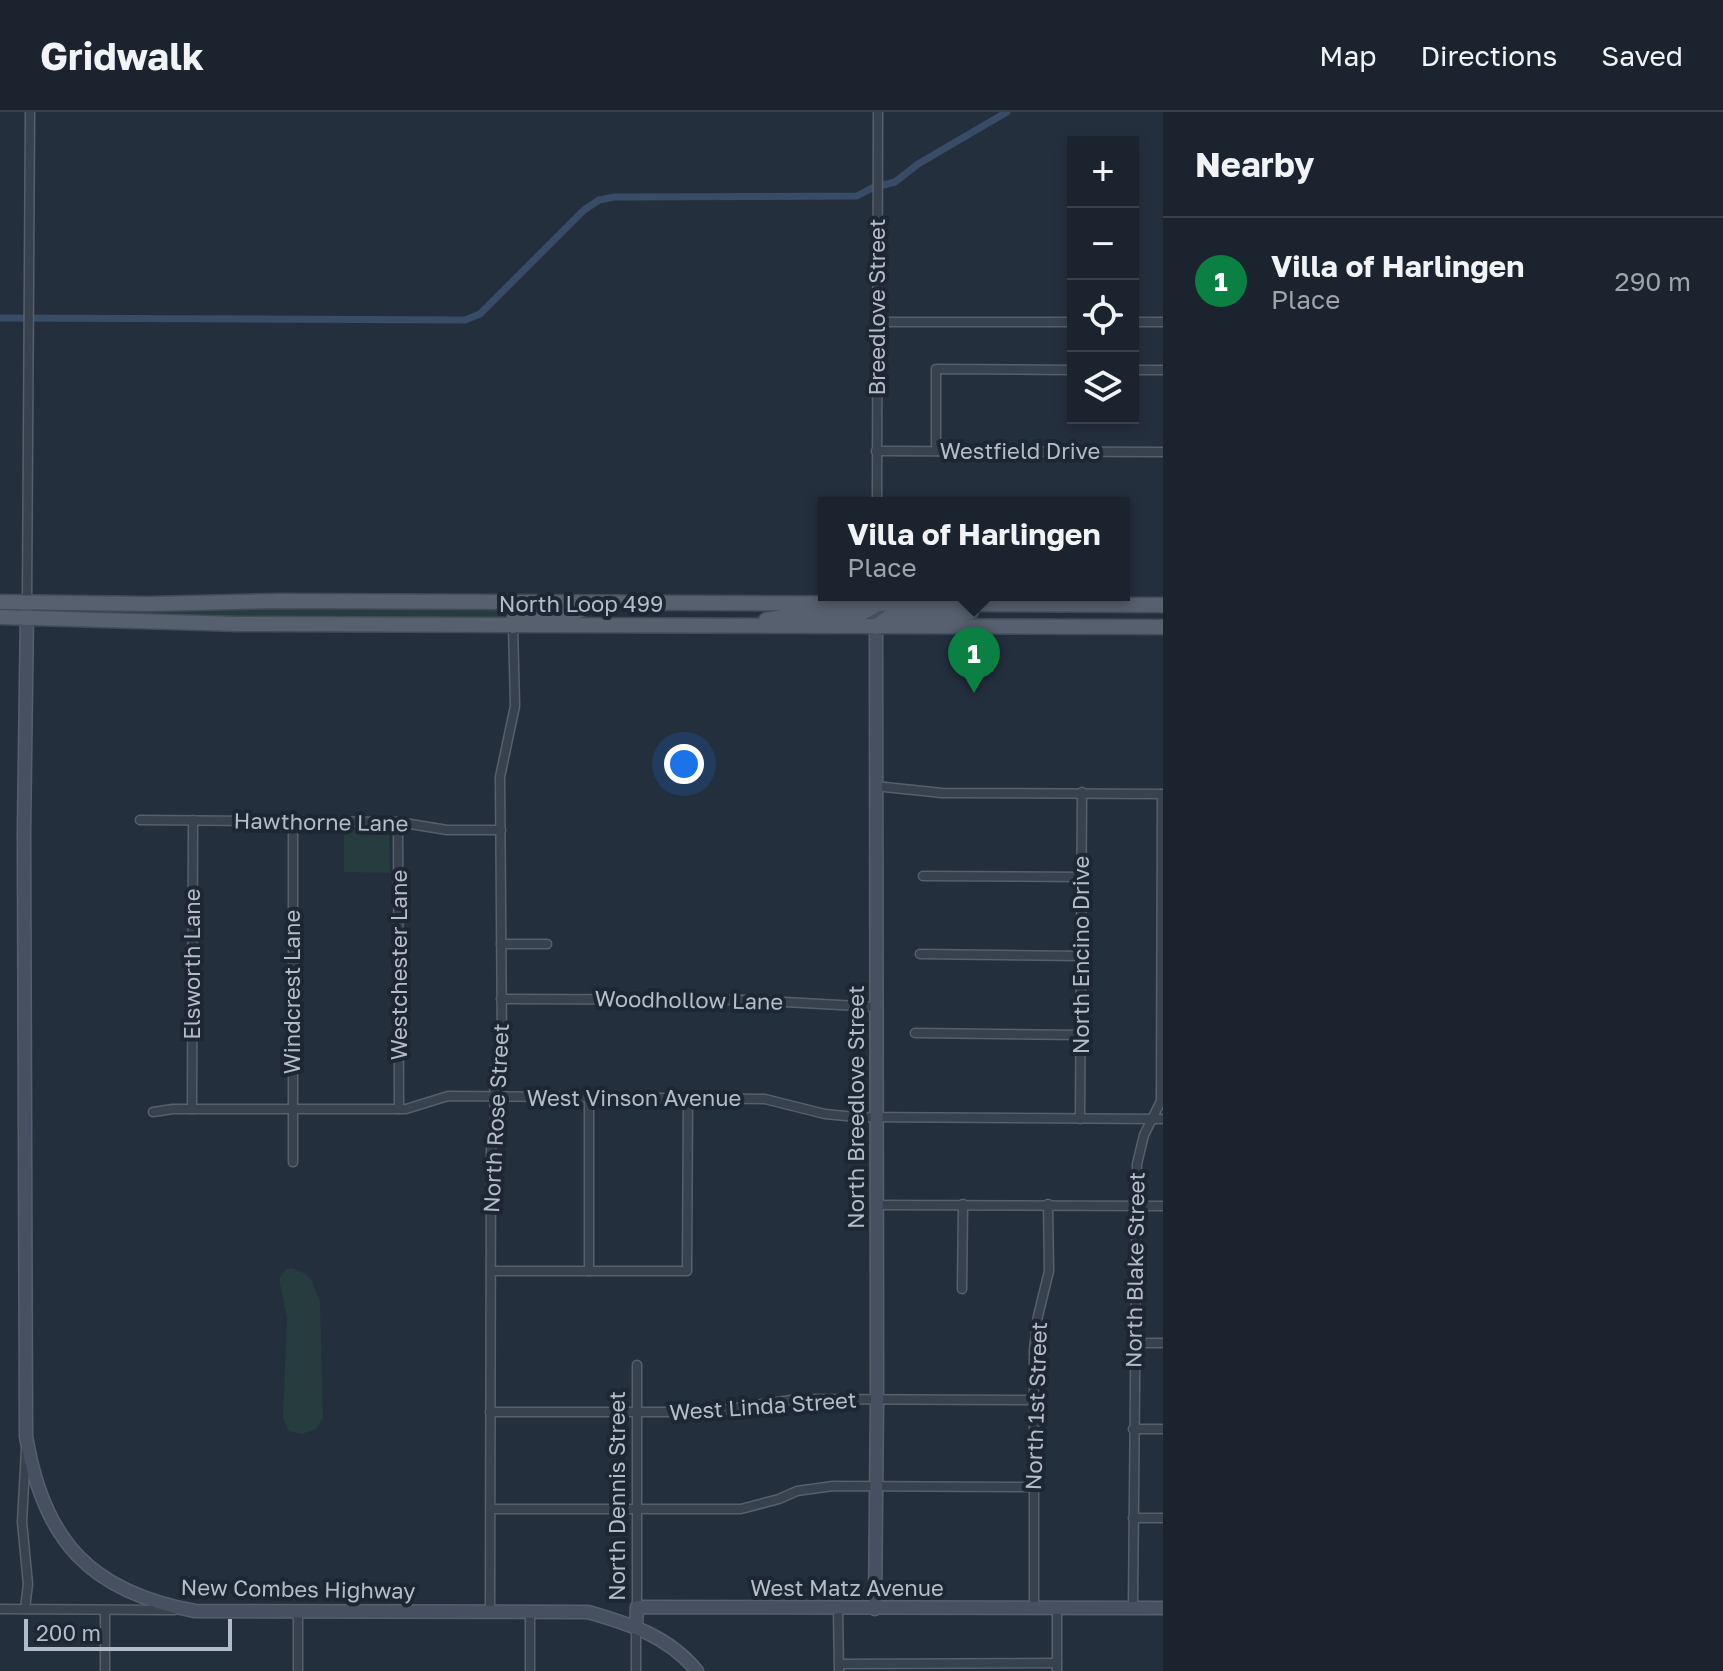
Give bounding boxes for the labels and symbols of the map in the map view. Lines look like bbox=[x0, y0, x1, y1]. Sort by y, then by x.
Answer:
street label: Breedlove Street bbox=[863, 219, 890, 396]
street label: Westfield Drive bbox=[940, 437, 1100, 464]
street label: North Loop 499 bbox=[499, 590, 663, 617]
pin: 1 bbox=[948, 627, 1000, 693]
your location bbox=[664, 744, 704, 784]
street label: Hawthorne Lane bbox=[233, 806, 409, 837]
street label: North Encino Drive bbox=[1067, 856, 1094, 1054]
street label: Westchester Lane bbox=[385, 870, 412, 1060]
street label: Elsworth Lane bbox=[178, 888, 205, 1040]
street label: Windcrest Lane bbox=[278, 910, 305, 1074]
street label: Woodhollow Lane bbox=[595, 984, 784, 1015]
street label: North Breedlove Street bbox=[842, 985, 869, 1229]
street label: North Rose Street bbox=[477, 1023, 514, 1213]
street label: West Vinson Avenue bbox=[527, 1084, 741, 1111]
street label: North Blake Street bbox=[1119, 1172, 1150, 1368]
street label: North 1st Street bbox=[1019, 1321, 1052, 1491]
street label: West Linda Street bbox=[668, 1385, 857, 1426]
street label: North Dennis Street bbox=[603, 1391, 630, 1601]
street label: New Combes Highway bbox=[180, 1573, 416, 1604]
street label: West Matz Avenue bbox=[750, 1574, 944, 1601]
scale bar bbox=[24, 1615, 232, 1651]

